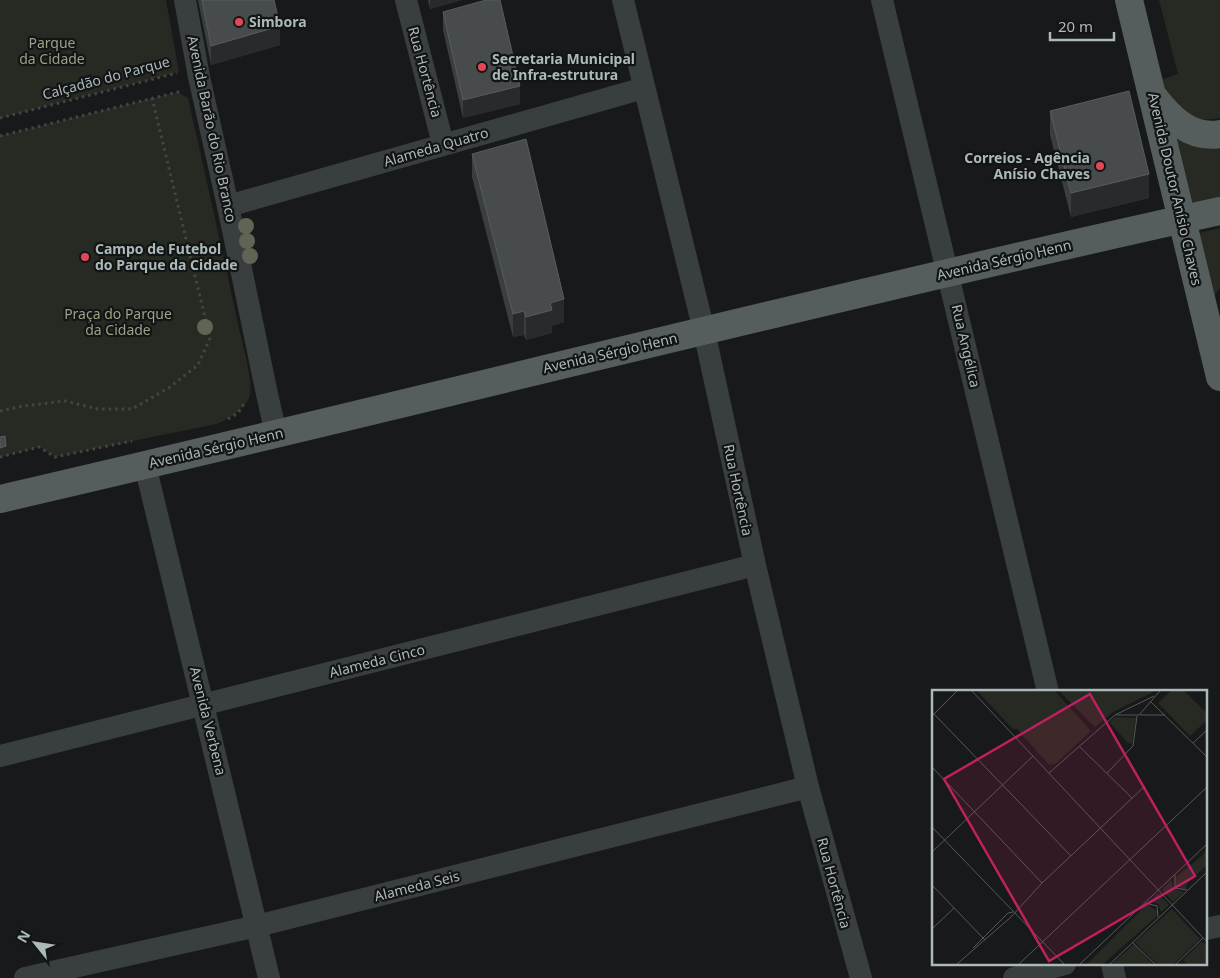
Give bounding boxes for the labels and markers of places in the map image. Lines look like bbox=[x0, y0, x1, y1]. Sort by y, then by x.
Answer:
place label: Simbora bbox=[249, 12, 307, 31]
marker: Simbora bbox=[233, 16, 245, 28]
place label: Secretaria Municipal de Infra-estrutura bbox=[492, 49, 635, 84]
marker: Secretaria Municipal de Infra-estrutura bbox=[476, 61, 488, 73]
place label: Correios - Agência Anísio Chaves bbox=[964, 148, 1090, 183]
marker: Correios - Agência Anísio Chaves bbox=[1094, 160, 1106, 172]
place label: Campo de Futebol do Parque da Cidade bbox=[95, 239, 238, 274]
marker: Campo de Futebol do Parque da Cidade bbox=[79, 251, 91, 263]

